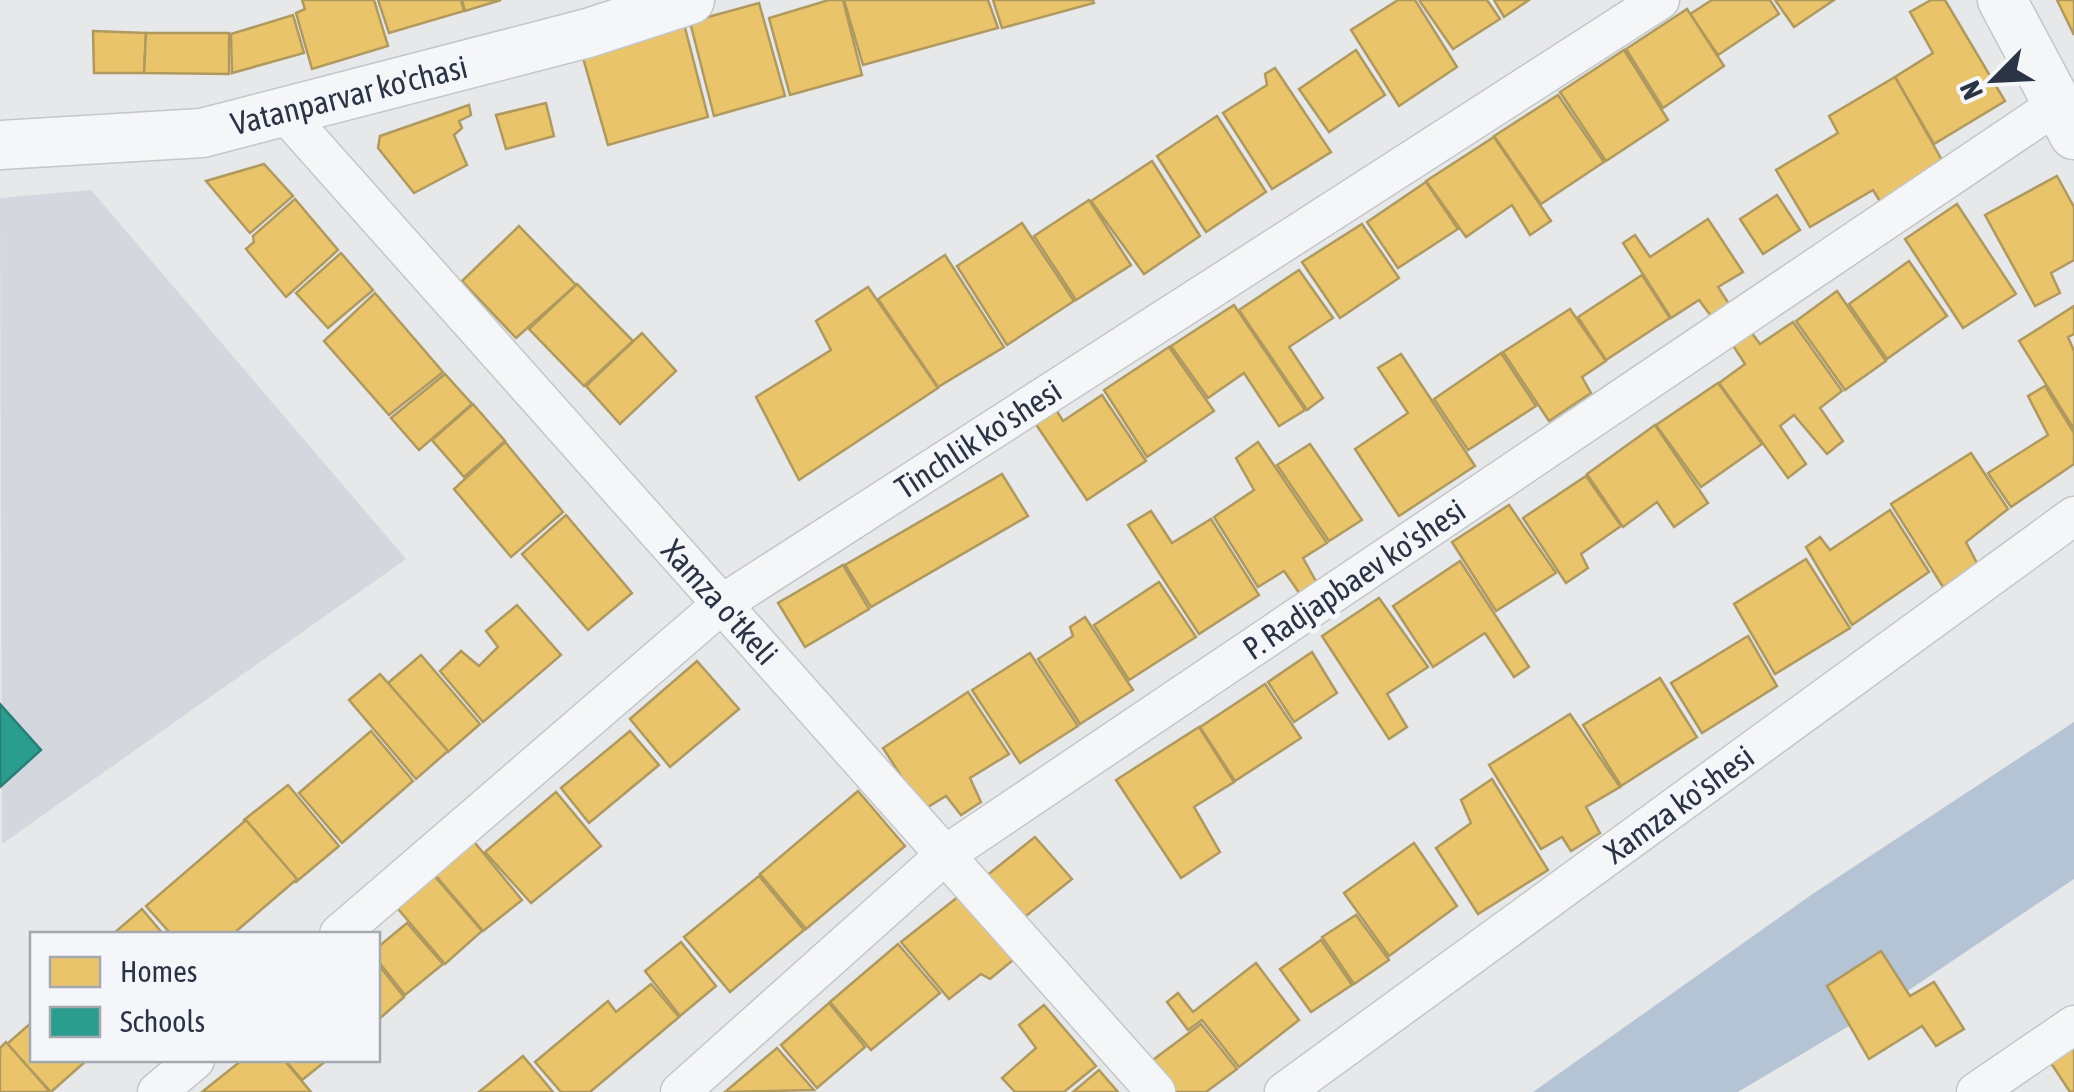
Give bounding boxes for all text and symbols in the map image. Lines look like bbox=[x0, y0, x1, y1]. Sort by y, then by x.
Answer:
north arrow bbox=[1944, 30, 2044, 130]
street label: Vatanparvar ko'chasi bbox=[227, 48, 471, 142]
text: N bbox=[1953, 76, 1989, 104]
street label: Tinchlik ko'shesi bbox=[888, 372, 1068, 506]
street label: P. Radjapbaev ko'shesi bbox=[1236, 491, 1472, 667]
street label: Xamza o'tkeli bbox=[654, 532, 786, 672]
street label: Xamza ko'shesi bbox=[1597, 737, 1761, 871]
legend bbox=[30, 932, 380, 1062]
text: Homes bbox=[120, 954, 197, 988]
text: Schools bbox=[120, 1004, 205, 1038]

